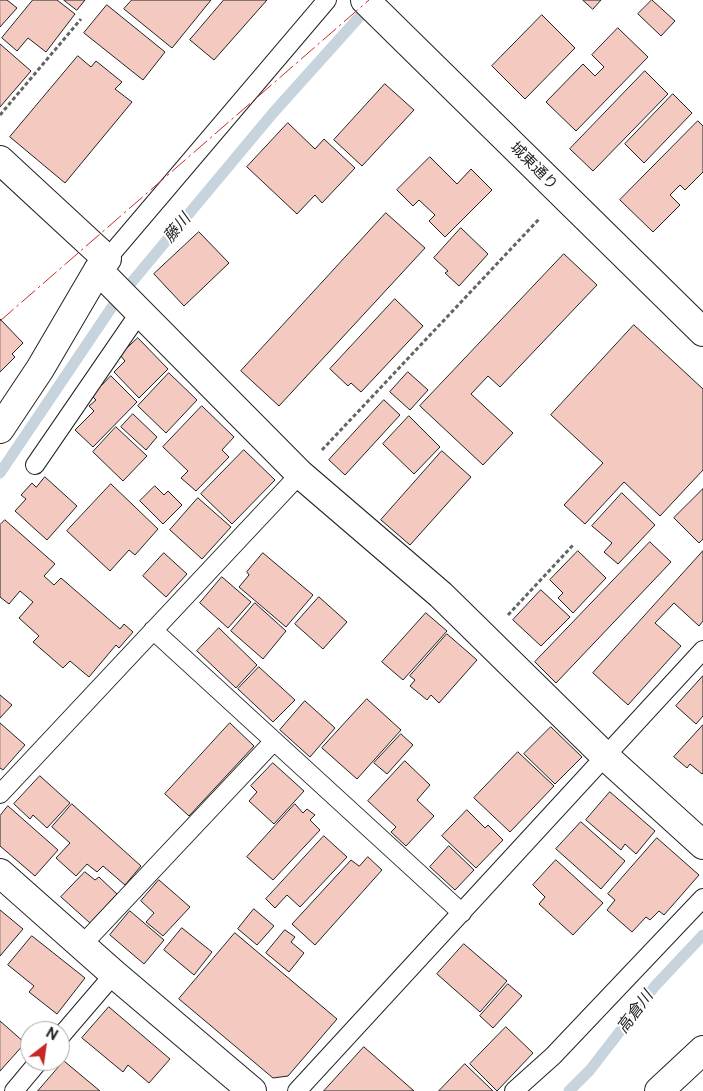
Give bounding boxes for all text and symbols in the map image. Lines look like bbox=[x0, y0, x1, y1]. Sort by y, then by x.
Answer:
street label: 城東通り bbox=[506, 138, 562, 194]
water label: 藤川 bbox=[159, 210, 195, 246]
water label: 高倉川 bbox=[613, 987, 657, 1037]
north arrow bbox=[20, 1021, 70, 1071]
text: N bbox=[43, 1024, 61, 1044]

